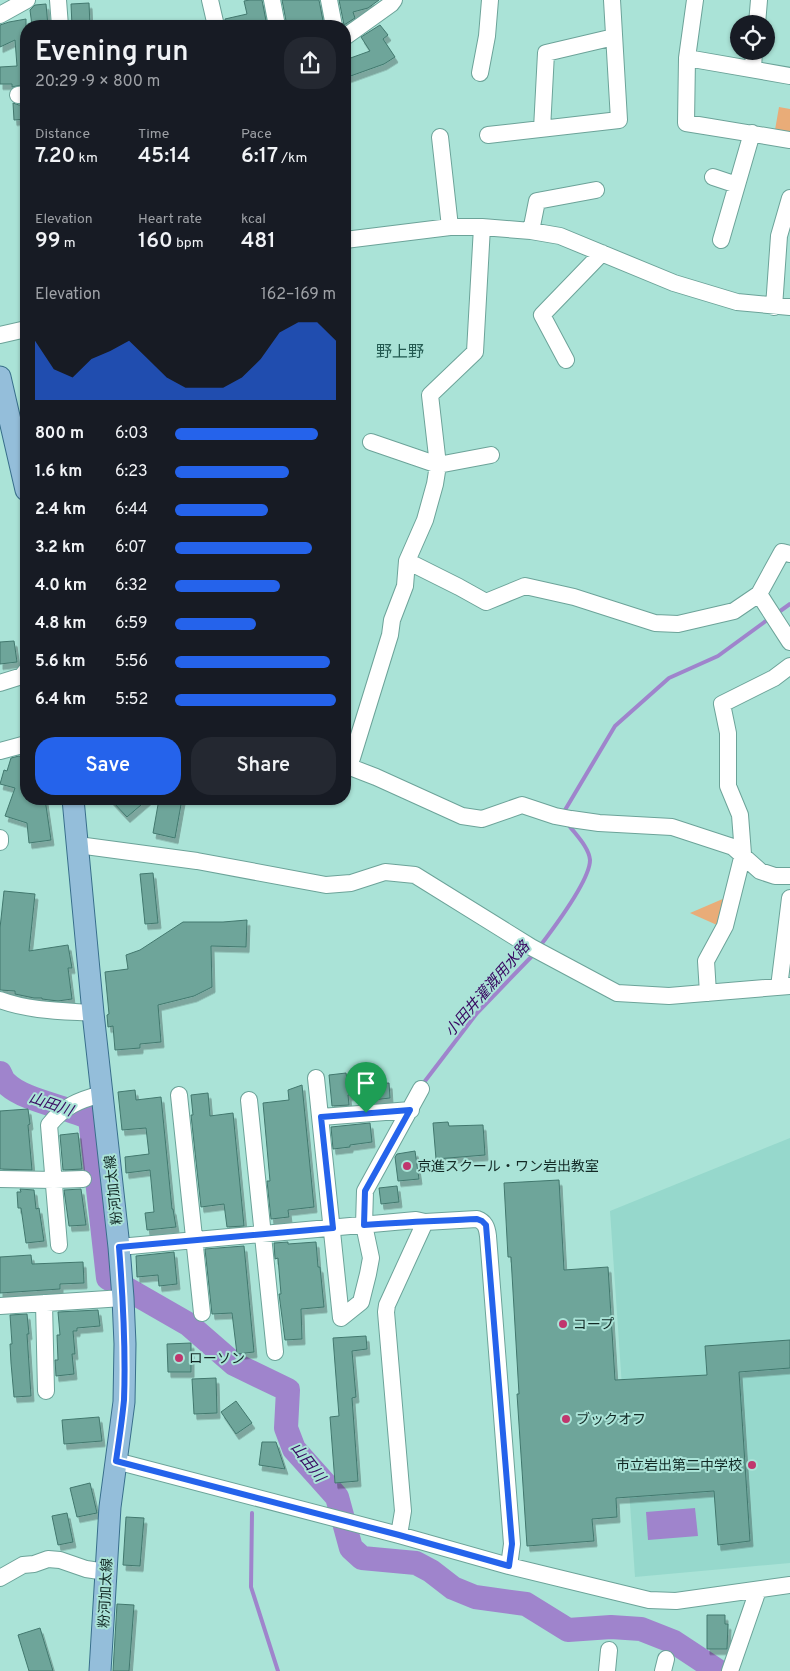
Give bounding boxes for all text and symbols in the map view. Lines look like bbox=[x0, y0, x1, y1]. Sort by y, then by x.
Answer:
map controls bbox=[730, 15, 775, 60]
button: locate bbox=[730, 15, 775, 60]
text: Evening run bbox=[35, 35, 189, 71]
button: share bbox=[284, 37, 336, 89]
text: 20:29 · 9 × 800 m bbox=[35, 72, 160, 92]
text: Distance bbox=[35, 126, 90, 143]
text: Time bbox=[138, 126, 169, 143]
text: Pace bbox=[241, 126, 272, 143]
text: 7.20 bbox=[35, 143, 75, 170]
text: 45:14 bbox=[138, 143, 191, 170]
text: 6:17 bbox=[241, 143, 278, 170]
text: km bbox=[75, 150, 98, 167]
text: /km bbox=[278, 150, 307, 167]
text: Elevation bbox=[35, 211, 93, 228]
text: Heart rate bbox=[138, 211, 202, 228]
text: kcal bbox=[241, 211, 266, 228]
text: 99 bbox=[35, 228, 61, 255]
text: 160 bbox=[138, 228, 173, 255]
text: 481 bbox=[241, 228, 276, 255]
text: m bbox=[61, 235, 76, 252]
text: bpm bbox=[173, 235, 204, 252]
text: Elevation bbox=[35, 285, 101, 305]
text: 162–169 m bbox=[261, 285, 336, 305]
district label: 野上野 bbox=[376, 343, 424, 363]
text: 800 m bbox=[35, 424, 84, 444]
text: 6:03 bbox=[115, 424, 148, 444]
text: 1.6 km bbox=[35, 462, 82, 482]
text: 6:23 bbox=[115, 462, 148, 482]
text: 2.4 km bbox=[35, 500, 86, 520]
text: 6:44 bbox=[115, 500, 148, 520]
text: 3.2 km bbox=[35, 538, 85, 558]
text: 6:07 bbox=[115, 538, 146, 558]
text: 4.0 km bbox=[35, 576, 87, 596]
text: 6:32 bbox=[115, 576, 147, 596]
text: 4.8 km bbox=[35, 614, 86, 634]
text: 6:59 bbox=[115, 614, 147, 634]
text: 5.6 km bbox=[35, 652, 85, 672]
text: 5:56 bbox=[115, 652, 148, 672]
text: 6.4 km bbox=[35, 690, 86, 710]
text: 5:52 bbox=[115, 690, 148, 710]
button: Save bbox=[35, 737, 181, 795]
button: Share bbox=[191, 737, 336, 795]
water label: 小田井灌漑用水路 bbox=[442, 937, 536, 1042]
pin bbox=[345, 1062, 387, 1113]
icon: arrive bbox=[352, 1069, 380, 1097]
water label: 山田川 bbox=[26, 1089, 77, 1122]
street label: 粉河加太線 bbox=[102, 1154, 127, 1226]
place label: 京進スクール・ワン岩出教室 bbox=[417, 1159, 599, 1176]
marker: 京進スクール・ワン岩出教室 bbox=[401, 1160, 413, 1172]
place label: コープ bbox=[573, 1317, 614, 1334]
marker: コープ bbox=[557, 1318, 569, 1330]
place label: ローソン bbox=[189, 1351, 245, 1368]
marker: ローソン bbox=[173, 1352, 185, 1364]
place label: ブックオフ bbox=[576, 1411, 646, 1429]
marker: ブックオフ bbox=[560, 1413, 572, 1425]
water label: 山田川 bbox=[285, 1439, 329, 1488]
place label: 市立岩出第二中学校 bbox=[616, 1457, 742, 1475]
marker: 市立岩出第二中学校 bbox=[746, 1459, 758, 1471]
street label: 粉河加太線 bbox=[96, 1558, 117, 1628]

